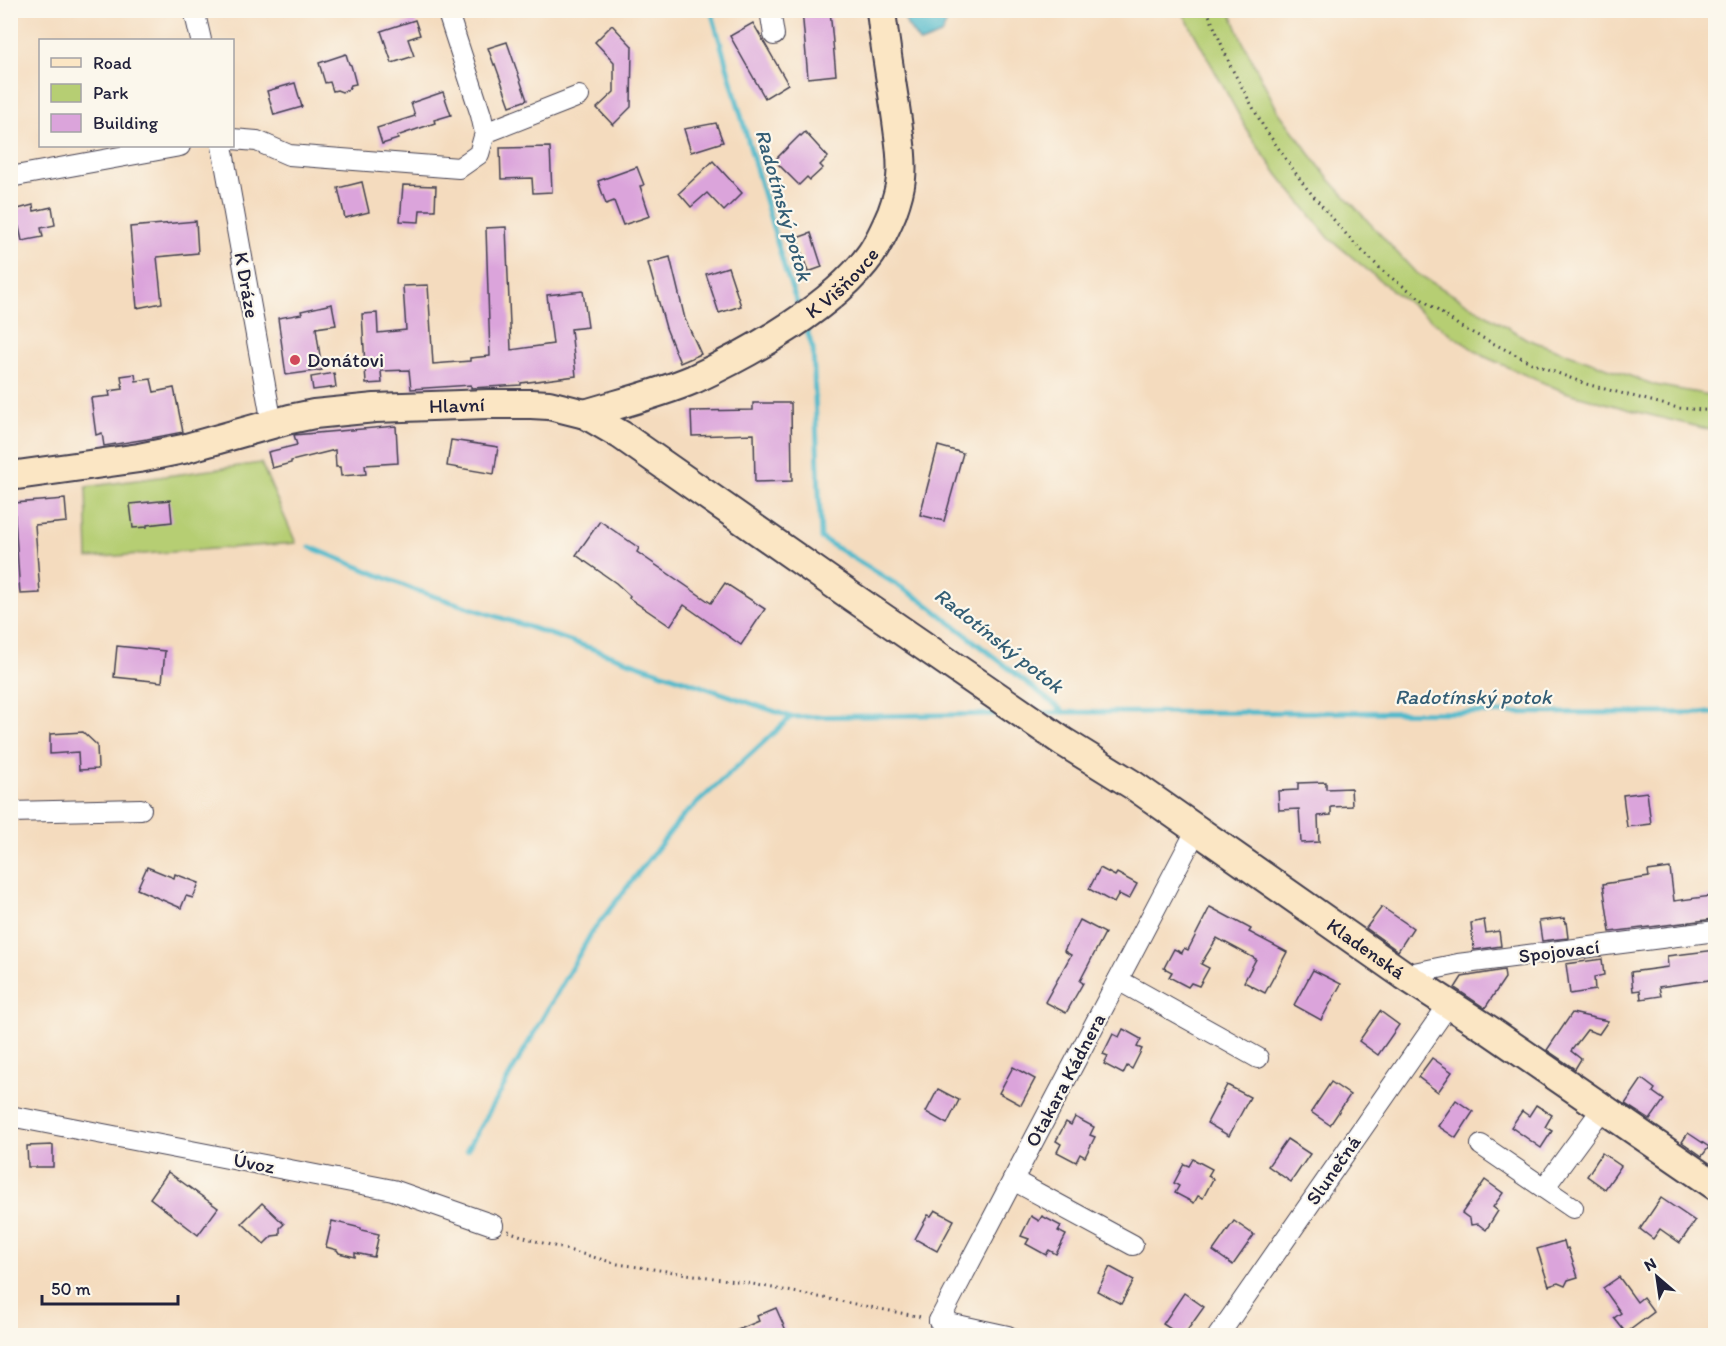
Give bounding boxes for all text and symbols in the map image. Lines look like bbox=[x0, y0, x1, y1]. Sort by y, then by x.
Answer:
legend bbox=[39, 39, 234, 147]
text: Road bbox=[93, 52, 132, 74]
text: Park bbox=[93, 82, 128, 104]
text: Building bbox=[93, 112, 159, 134]
water label: Radotínský potok bbox=[750, 126, 818, 285]
street label: K Višňovce bbox=[801, 243, 884, 324]
street label: K Dráze bbox=[229, 250, 265, 320]
place label: Donátovi bbox=[307, 348, 384, 372]
marker: Donátovi bbox=[288, 353, 302, 367]
street label: Hlavní bbox=[429, 392, 485, 418]
water label: Radotínský potok bbox=[930, 582, 1069, 699]
water label: Radotínský potok bbox=[1395, 684, 1553, 709]
street label: Kladenská bbox=[1322, 913, 1410, 984]
street label: Spojovací bbox=[1517, 934, 1601, 968]
street label: Otakara Kádnera bbox=[1020, 1009, 1110, 1151]
street label: Slunečná bbox=[1300, 1130, 1366, 1209]
street label: Úvoz bbox=[231, 1147, 277, 1179]
north arrow bbox=[1627, 1247, 1687, 1307]
text: N bbox=[1641, 1253, 1659, 1275]
scale bar bbox=[42, 1268, 178, 1306]
text: 50 m bbox=[51, 1278, 91, 1300]

